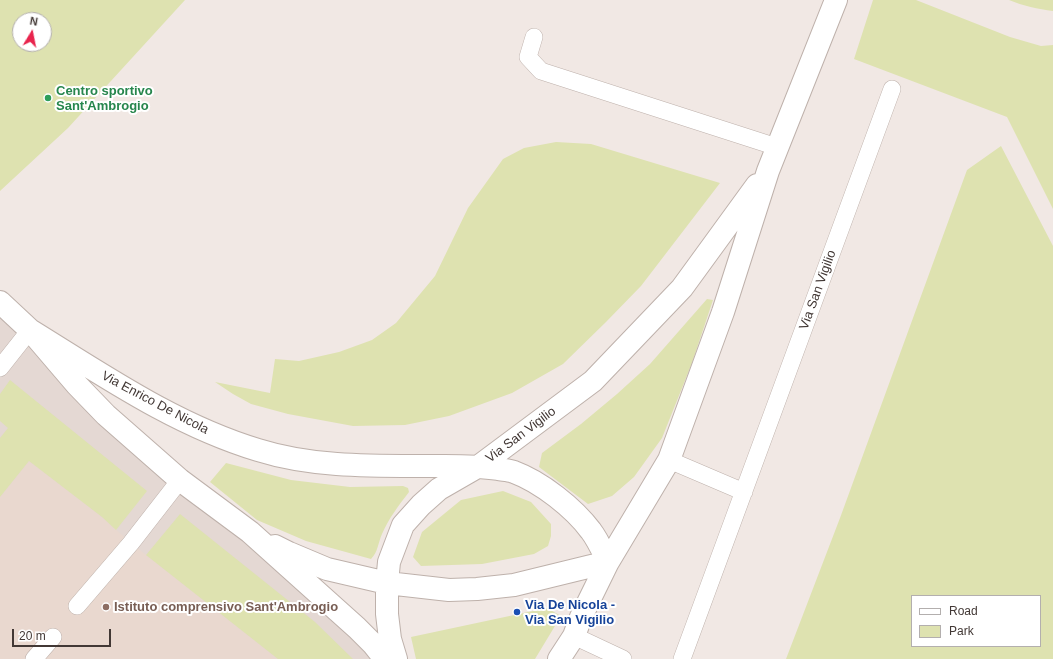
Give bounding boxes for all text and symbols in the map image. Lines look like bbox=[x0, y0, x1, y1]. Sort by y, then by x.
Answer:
north arrow bbox=[12, 12, 52, 52]
text: N bbox=[29, 15, 39, 28]
place label: Centro sportivo Sant'Ambrogio bbox=[56, 83, 153, 114]
marker: Centro sportivo Sant'Ambrogio bbox=[43, 93, 53, 103]
street label: Via San Vigilio bbox=[796, 248, 840, 332]
street label: Via Enrico De Nicola bbox=[99, 368, 211, 438]
street label: Via San Vigilio bbox=[483, 404, 559, 466]
legend bbox=[911, 595, 1041, 647]
place label: Via De Nicola - Via San Vigilio bbox=[525, 597, 615, 628]
place label: Istituto comprensivo Sant'Ambrogio bbox=[114, 599, 338, 615]
marker: Istituto comprensivo Sant'Ambrogio bbox=[101, 602, 111, 612]
text: Road bbox=[949, 604, 978, 618]
marker: Via De Nicola - Via San Vigilio bbox=[512, 607, 522, 617]
scale bar bbox=[14, 621, 113, 647]
text: Park bbox=[949, 624, 974, 638]
text: 20 m bbox=[19, 629, 46, 643]

